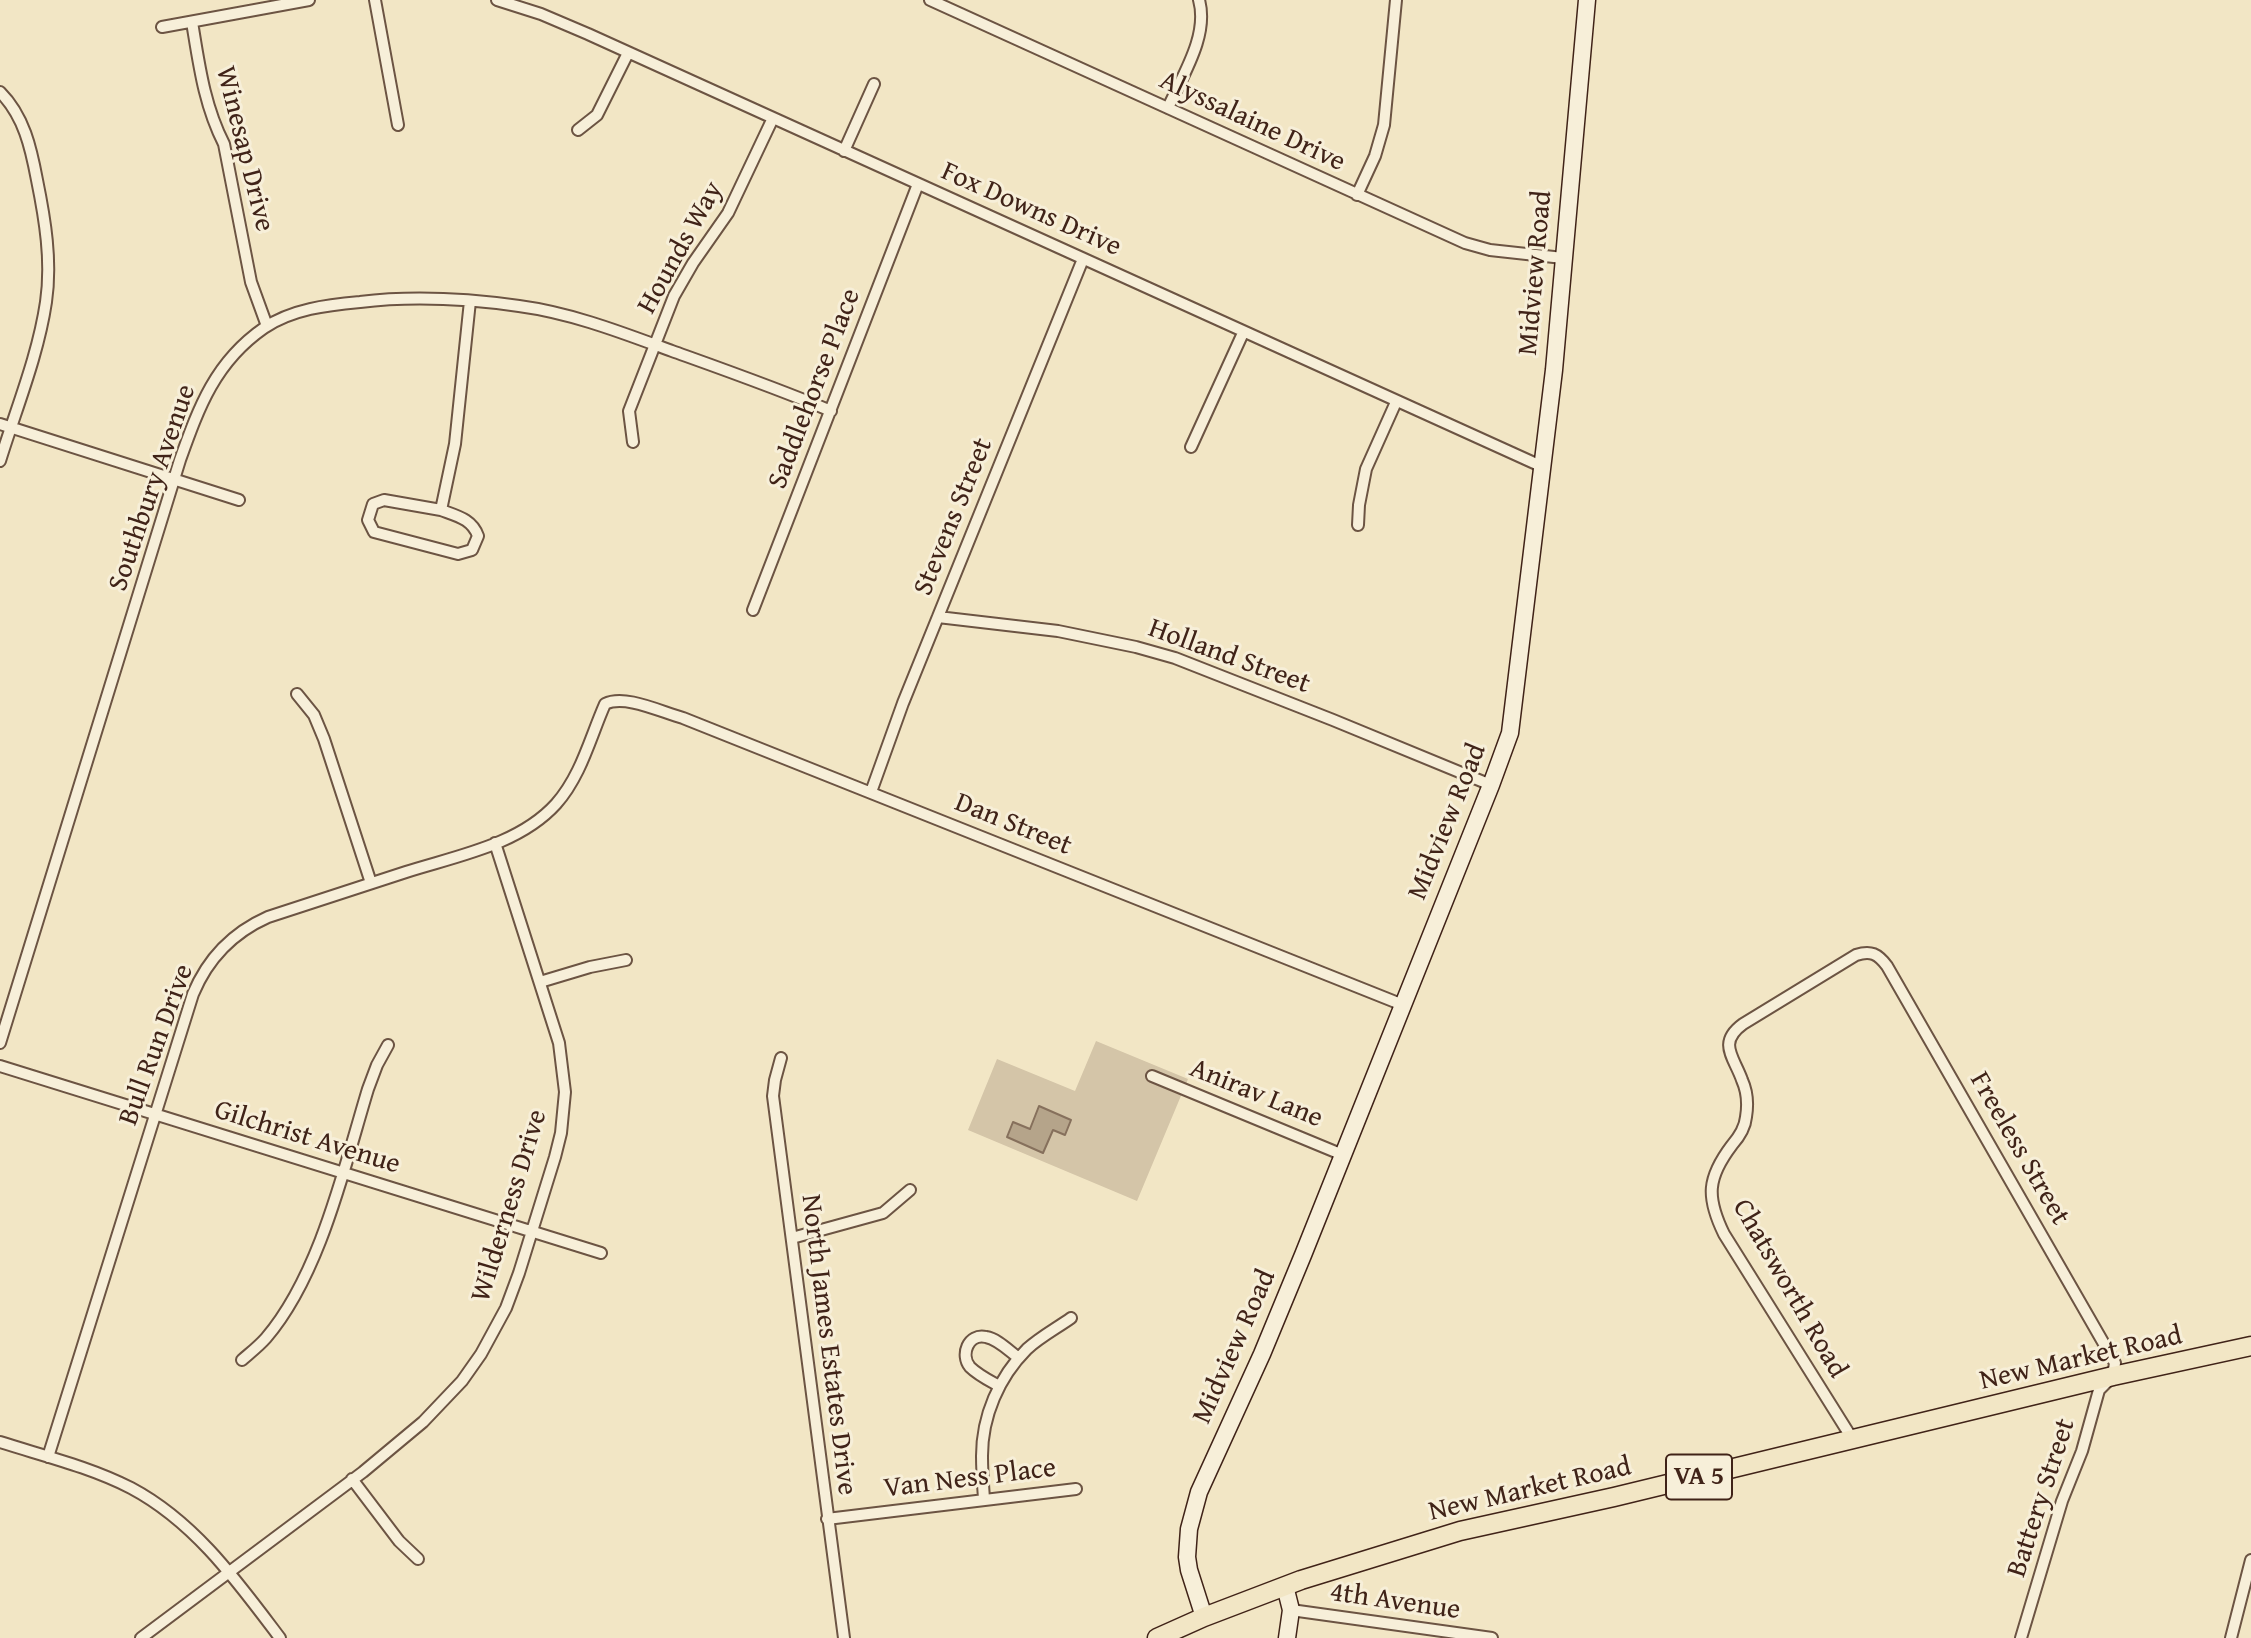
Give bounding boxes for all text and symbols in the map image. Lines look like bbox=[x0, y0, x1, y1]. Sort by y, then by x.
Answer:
street label: Winesap Drive bbox=[207, 63, 281, 235]
street label: Alyssalaine Drive bbox=[1154, 64, 1350, 180]
street label: Fox Downs Drive bbox=[936, 155, 1126, 265]
street label: Hounds Way bbox=[631, 176, 731, 320]
street label: Midview Road bbox=[1512, 189, 1560, 357]
street label: Saddlehorse Place bbox=[761, 284, 869, 494]
street label: Southbury Avenue bbox=[102, 380, 204, 596]
street label: Stevens Street bbox=[907, 433, 1001, 601]
street label: Holland Street bbox=[1144, 612, 1314, 702]
street label: Midview Road bbox=[1401, 739, 1495, 905]
street label: Dan Street bbox=[950, 786, 1076, 864]
street label: Bull Run Drive bbox=[112, 960, 202, 1130]
street label: Anirav Lane bbox=[1185, 1052, 1327, 1136]
street label: Freeless Street bbox=[1962, 1066, 2076, 1232]
street label: Gilchrist Avenue bbox=[210, 1094, 404, 1182]
street label: Wilderness Drive bbox=[465, 1106, 555, 1306]
street label: North James Estates Drive bbox=[793, 1193, 863, 1497]
street label: Chatsworth Road bbox=[1724, 1194, 1854, 1384]
street label: Midview Road bbox=[1186, 1265, 1284, 1429]
street label: New Market Road bbox=[1977, 1319, 2185, 1399]
street label: Battery Street bbox=[2001, 1415, 2083, 1581]
street label: New Market Road bbox=[1426, 1450, 1634, 1530]
street label: Van Ness Place bbox=[882, 1452, 1058, 1506]
road number: VA 5 bbox=[1666, 1454, 1732, 1500]
street label: 4th Avenue bbox=[1328, 1576, 1462, 1628]

